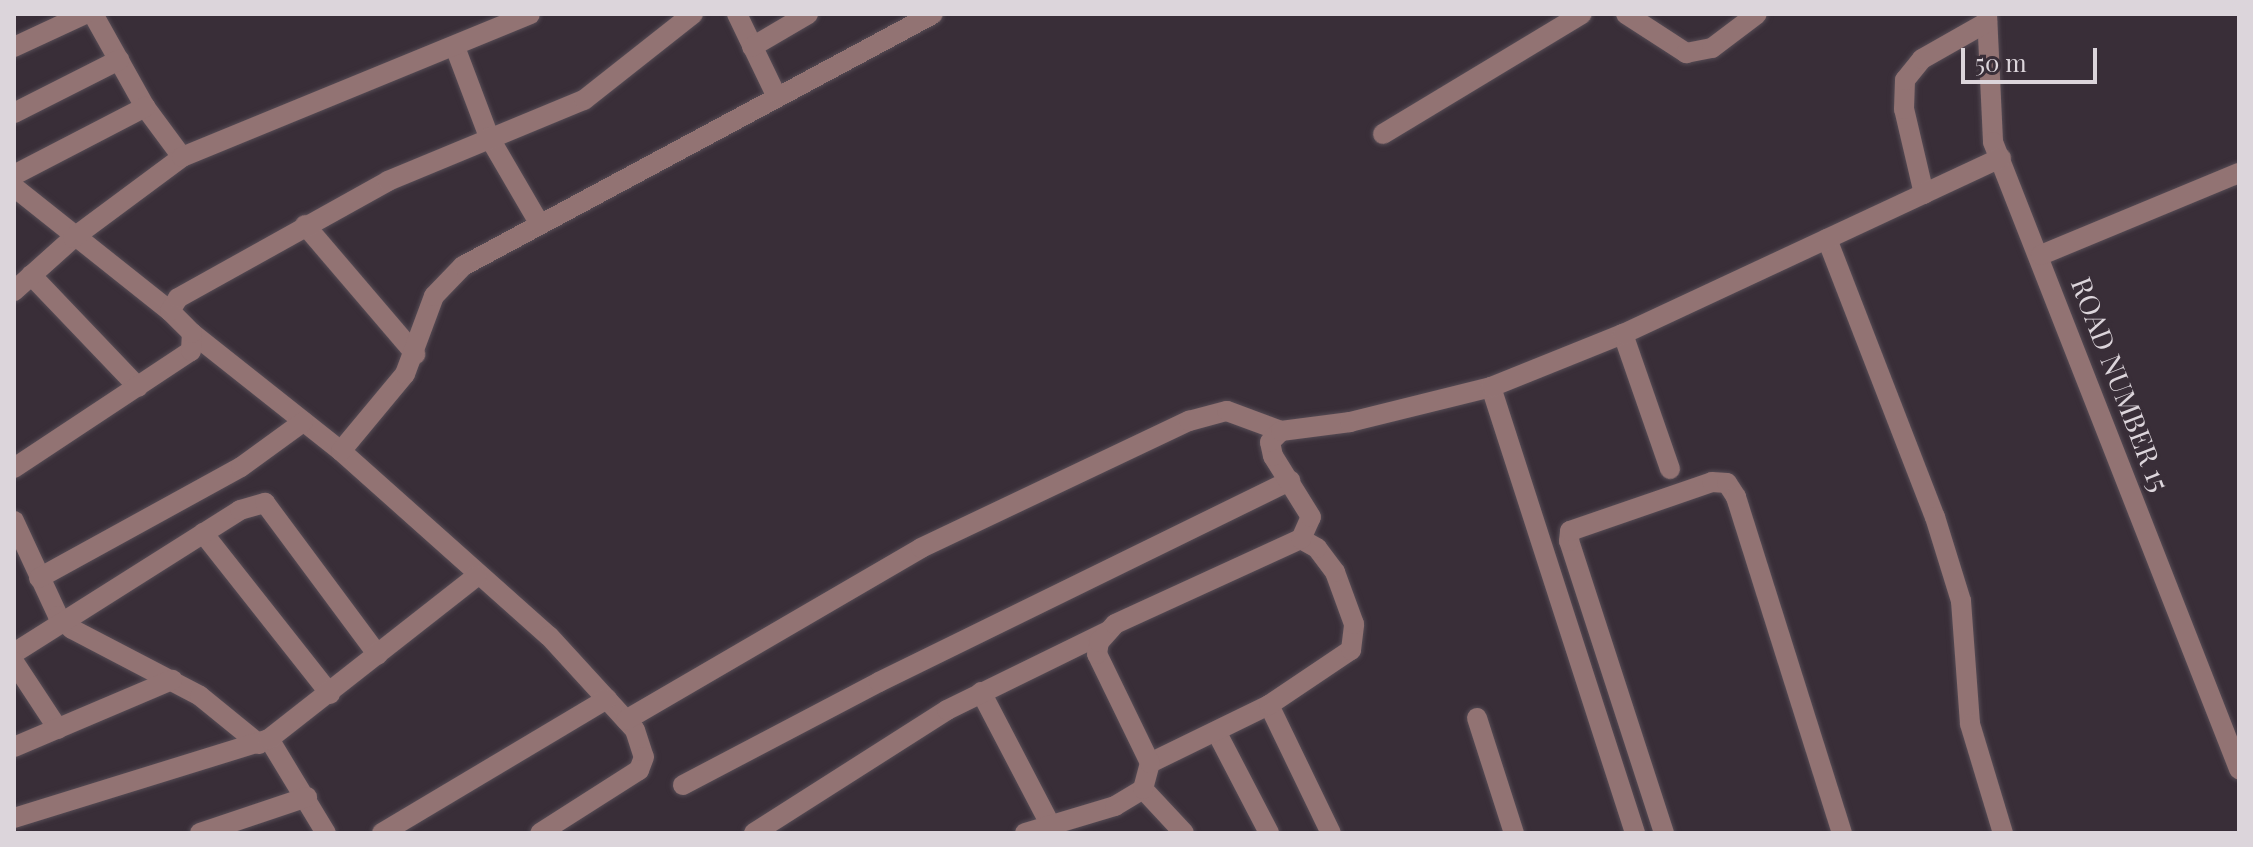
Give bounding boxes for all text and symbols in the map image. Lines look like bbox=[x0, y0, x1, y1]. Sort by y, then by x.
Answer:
scale bar bbox=[1965, 32, 2101, 82]
text: 50 m bbox=[1975, 46, 2027, 78]
street label: ROAD NUMBER 15 bbox=[2065, 272, 2177, 496]

